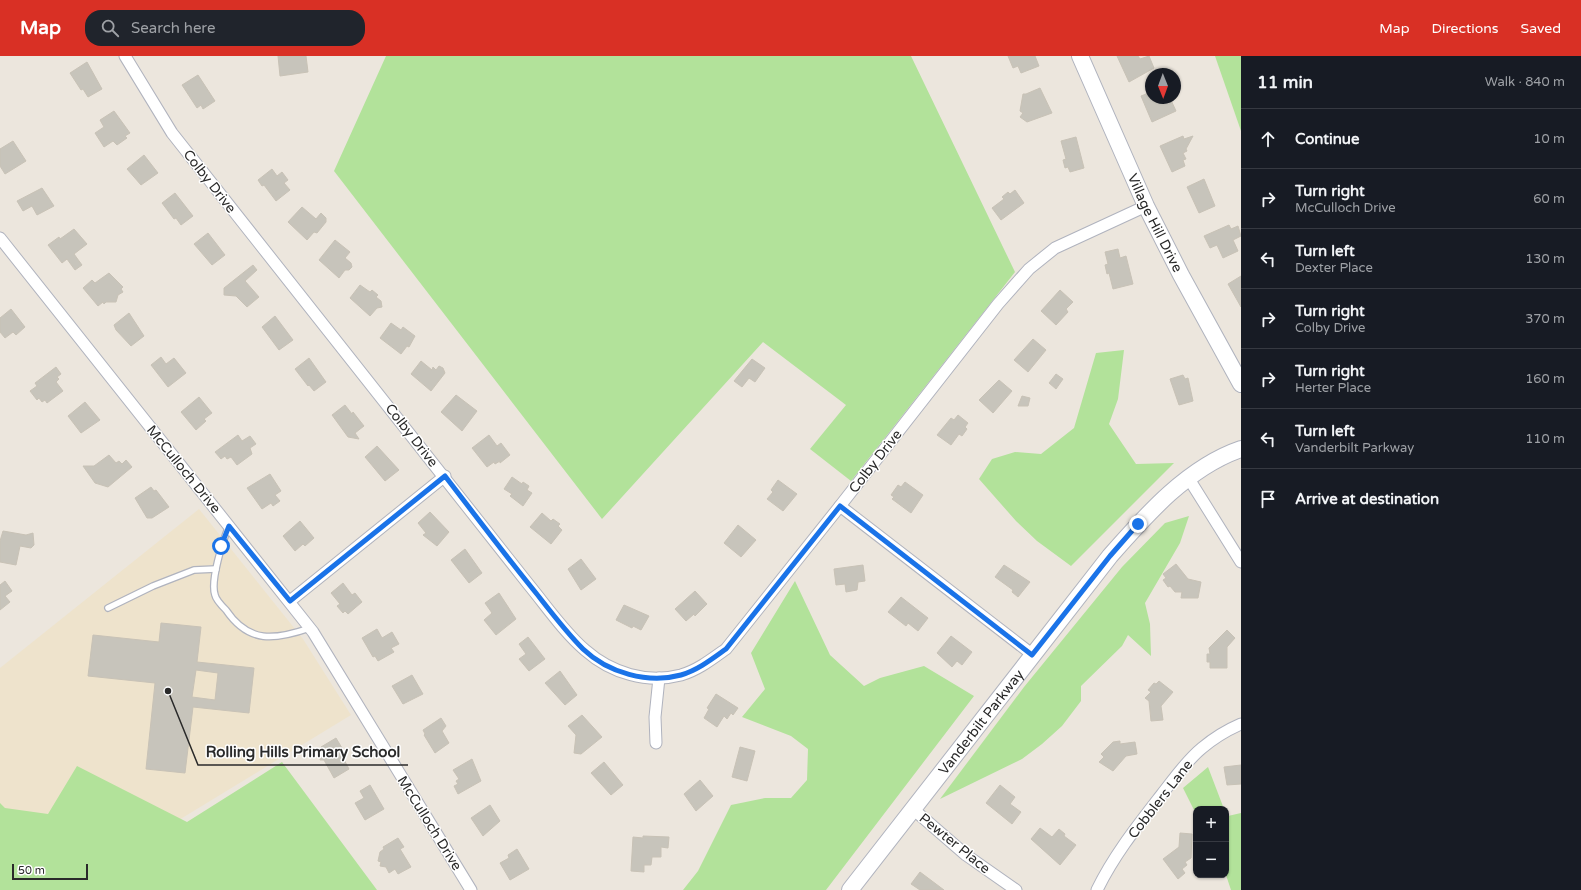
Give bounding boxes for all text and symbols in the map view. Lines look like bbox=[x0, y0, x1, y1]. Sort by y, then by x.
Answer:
search box bbox=[85, 10, 365, 46]
text: Map bbox=[20, 17, 61, 39]
icon: search bbox=[99, 17, 121, 39]
text: Search here bbox=[131, 19, 215, 37]
text: Map bbox=[1379, 20, 1410, 37]
text: Directions bbox=[1432, 20, 1499, 37]
text: Saved bbox=[1521, 20, 1561, 37]
north arrow bbox=[1145, 68, 1181, 104]
text: 11 min bbox=[1257, 72, 1313, 93]
text: Walk · 840 m bbox=[1485, 74, 1565, 90]
icon: ahead bbox=[1257, 128, 1279, 150]
text: Continue bbox=[1295, 130, 1359, 148]
text: 10 m bbox=[1533, 131, 1565, 147]
street label: Colby Drive bbox=[180, 146, 240, 216]
street label: Village Hill Drive bbox=[1124, 171, 1186, 275]
text: Turn right bbox=[1295, 182, 1365, 200]
icon: right bbox=[1257, 188, 1279, 210]
text: 60 m bbox=[1533, 191, 1565, 207]
text: McCulloch Drive bbox=[1295, 200, 1396, 216]
text: Turn left bbox=[1295, 242, 1355, 260]
icon: left bbox=[1257, 248, 1279, 270]
text: 130 m bbox=[1525, 251, 1565, 267]
text: Dexter Place bbox=[1295, 260, 1373, 276]
text: Turn right bbox=[1295, 302, 1365, 320]
icon: right bbox=[1257, 308, 1279, 330]
text: 370 m bbox=[1525, 311, 1565, 327]
text: Colby Drive bbox=[1295, 320, 1365, 336]
text: Turn right bbox=[1295, 362, 1365, 380]
icon: right bbox=[1257, 368, 1279, 390]
text: 160 m bbox=[1525, 371, 1565, 387]
text: Herter Place bbox=[1295, 380, 1371, 396]
street label: Colby Drive bbox=[382, 400, 442, 470]
street label: McCulloch Drive bbox=[143, 422, 224, 517]
text: Turn left bbox=[1295, 422, 1355, 440]
street label: Colby Drive bbox=[845, 426, 905, 496]
icon: left bbox=[1257, 428, 1279, 450]
text: 110 m bbox=[1525, 431, 1565, 447]
text: Vanderbilt Parkway bbox=[1295, 440, 1414, 456]
icon: arrive bbox=[1257, 488, 1279, 510]
text: Arrive at destination bbox=[1295, 490, 1439, 508]
route end bbox=[1129, 515, 1147, 533]
route start bbox=[212, 537, 230, 555]
street label: Vanderbilt Parkway bbox=[935, 666, 1028, 778]
callout: Rolling Hills Primary School bbox=[198, 738, 408, 765]
text: Rolling Hills Primary School bbox=[206, 743, 400, 762]
street label: Cobblers Lane bbox=[1124, 757, 1196, 842]
street label: McCulloch Drive bbox=[394, 773, 466, 874]
map controls bbox=[1193, 806, 1229, 878]
button: + bbox=[1193, 806, 1229, 842]
street label: Pewter Place bbox=[916, 810, 994, 877]
button: − bbox=[1193, 842, 1229, 878]
scale bar bbox=[12, 862, 88, 881]
text: 50 m bbox=[18, 864, 45, 877]

